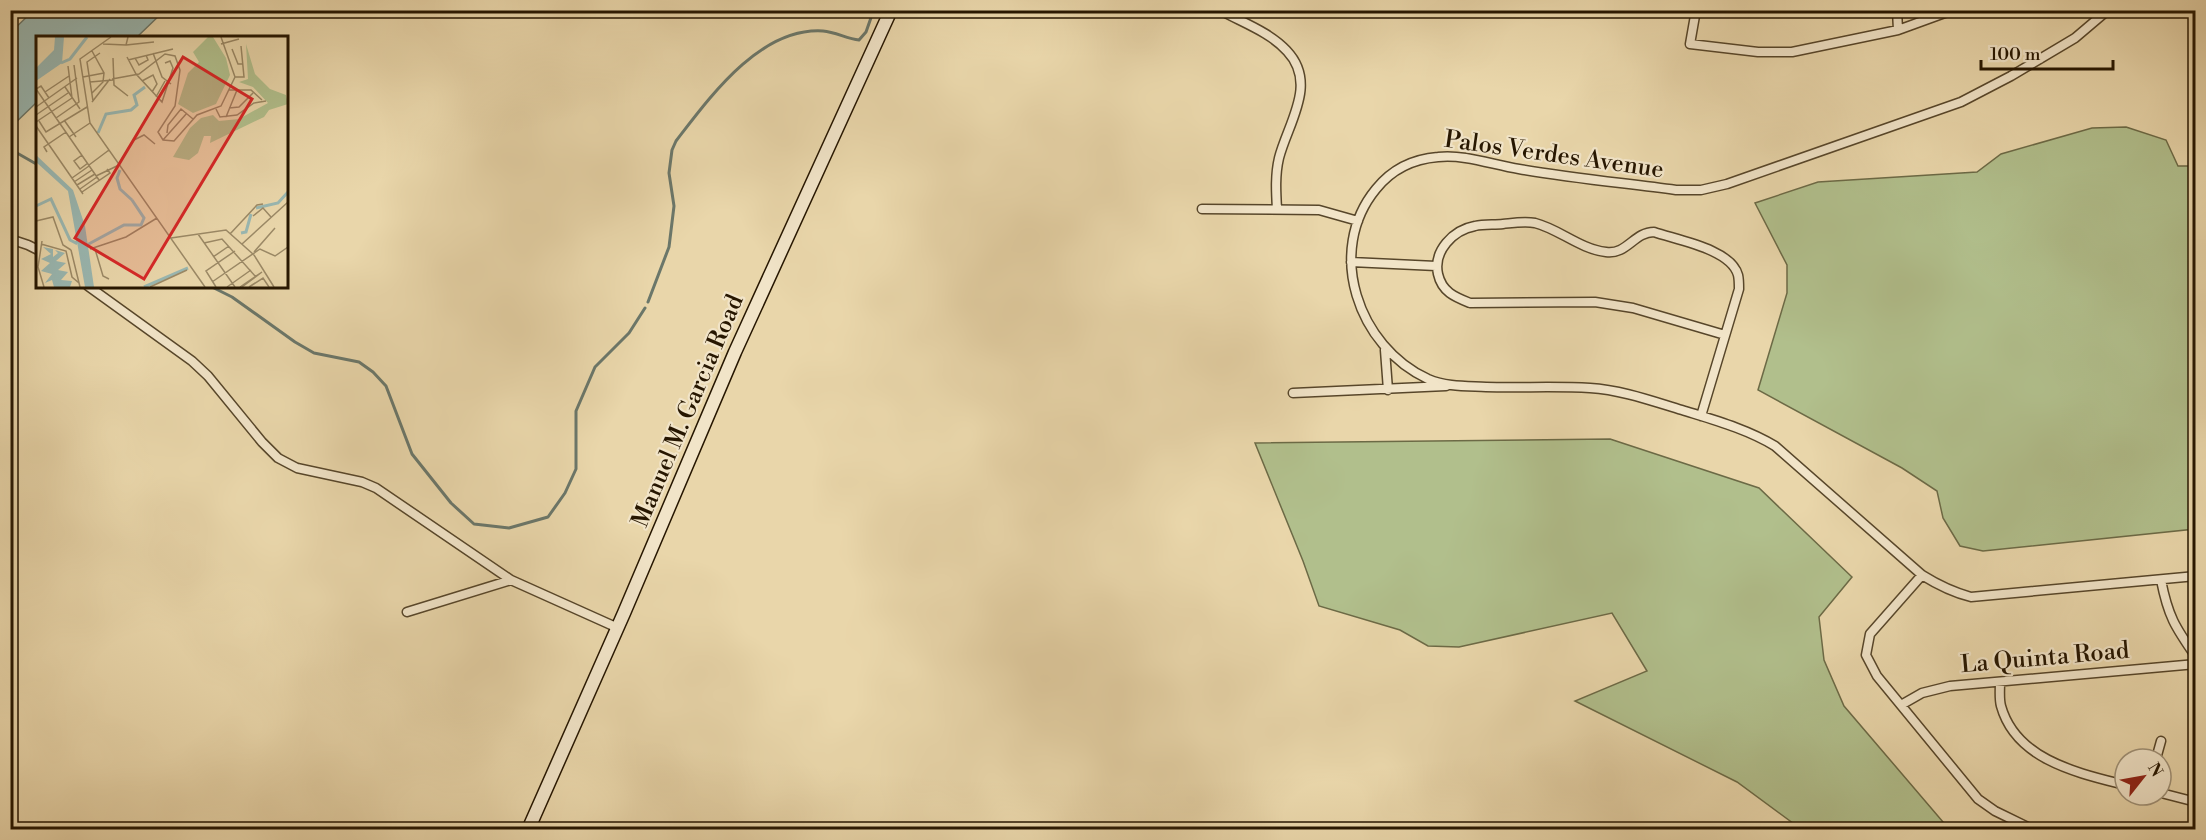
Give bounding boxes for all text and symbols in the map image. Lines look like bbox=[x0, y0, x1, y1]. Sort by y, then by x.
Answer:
scale bar bbox=[1981, 33, 2113, 71]
inset map bbox=[36, 36, 288, 288]
text: 100 m bbox=[1990, 43, 2041, 66]
street label: Palos Verdes Avenue bbox=[1442, 125, 1666, 185]
street label: Manuel M. Garcia Road bbox=[625, 290, 751, 532]
street label: La Quinta Road bbox=[1959, 636, 2131, 680]
north arrow bbox=[2113, 747, 2173, 807]
text: N bbox=[2143, 759, 2167, 781]

